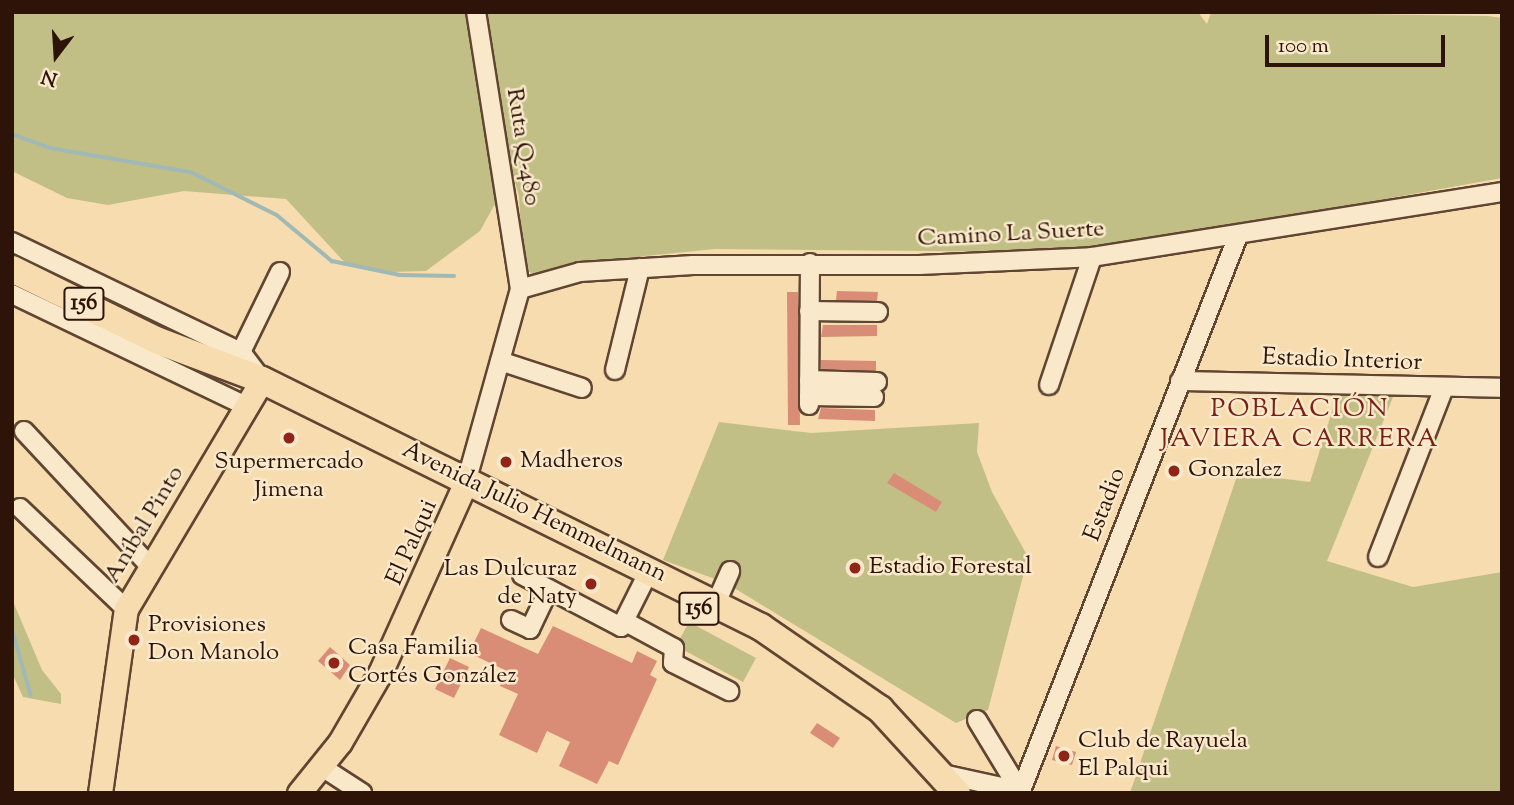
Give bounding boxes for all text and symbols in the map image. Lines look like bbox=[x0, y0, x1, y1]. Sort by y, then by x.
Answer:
north arrow bbox=[21, 21, 91, 91]
scale bar bbox=[1269, 21, 1449, 65]
text: 100 m bbox=[1278, 32, 1329, 62]
text: N bbox=[39, 61, 61, 92]
street label: Ruta Q-480 bbox=[498, 86, 546, 208]
street label: Camino La Suerte bbox=[917, 216, 1105, 254]
road number: 156 bbox=[63, 284, 105, 324]
street label: Estadio Interior bbox=[1261, 344, 1423, 378]
district label: POBLACIÓN JAVIERA CARRERA bbox=[1162, 394, 1438, 456]
marker: Supermercado Jimena bbox=[281, 430, 297, 446]
street label: Avenida Julio Hemmelmann bbox=[397, 436, 671, 590]
place label: Madheros bbox=[520, 448, 623, 476]
place label: Supermercado Jimena bbox=[214, 449, 364, 505]
marker: Madheros bbox=[498, 454, 514, 470]
place label: Gonzalez bbox=[1188, 457, 1282, 485]
street label: Aníbal Pinto bbox=[99, 461, 191, 589]
marker: Gonzalez bbox=[1166, 463, 1182, 479]
street label: Estadio bbox=[1079, 464, 1133, 546]
street label: El Palqui bbox=[381, 496, 445, 590]
place label: Estadio Forestal bbox=[869, 554, 1032, 582]
place label: Las Dulcuraz de Naty bbox=[444, 556, 577, 612]
marker: Estadio Forestal bbox=[847, 560, 863, 576]
marker: Las Dulcuraz de Naty bbox=[583, 576, 599, 592]
road number: 156 bbox=[678, 590, 720, 628]
place label: Provisiones Don Manolo bbox=[148, 612, 279, 668]
marker: Provisiones Don Manolo bbox=[126, 632, 142, 648]
place label: Casa Familia Cortés González bbox=[348, 635, 517, 691]
marker: Casa Familia Cortés González bbox=[326, 655, 342, 671]
place label: Club de Rayuela El Palqui bbox=[1078, 728, 1248, 784]
marker: Club de Rayuela El Palqui bbox=[1056, 748, 1072, 764]

